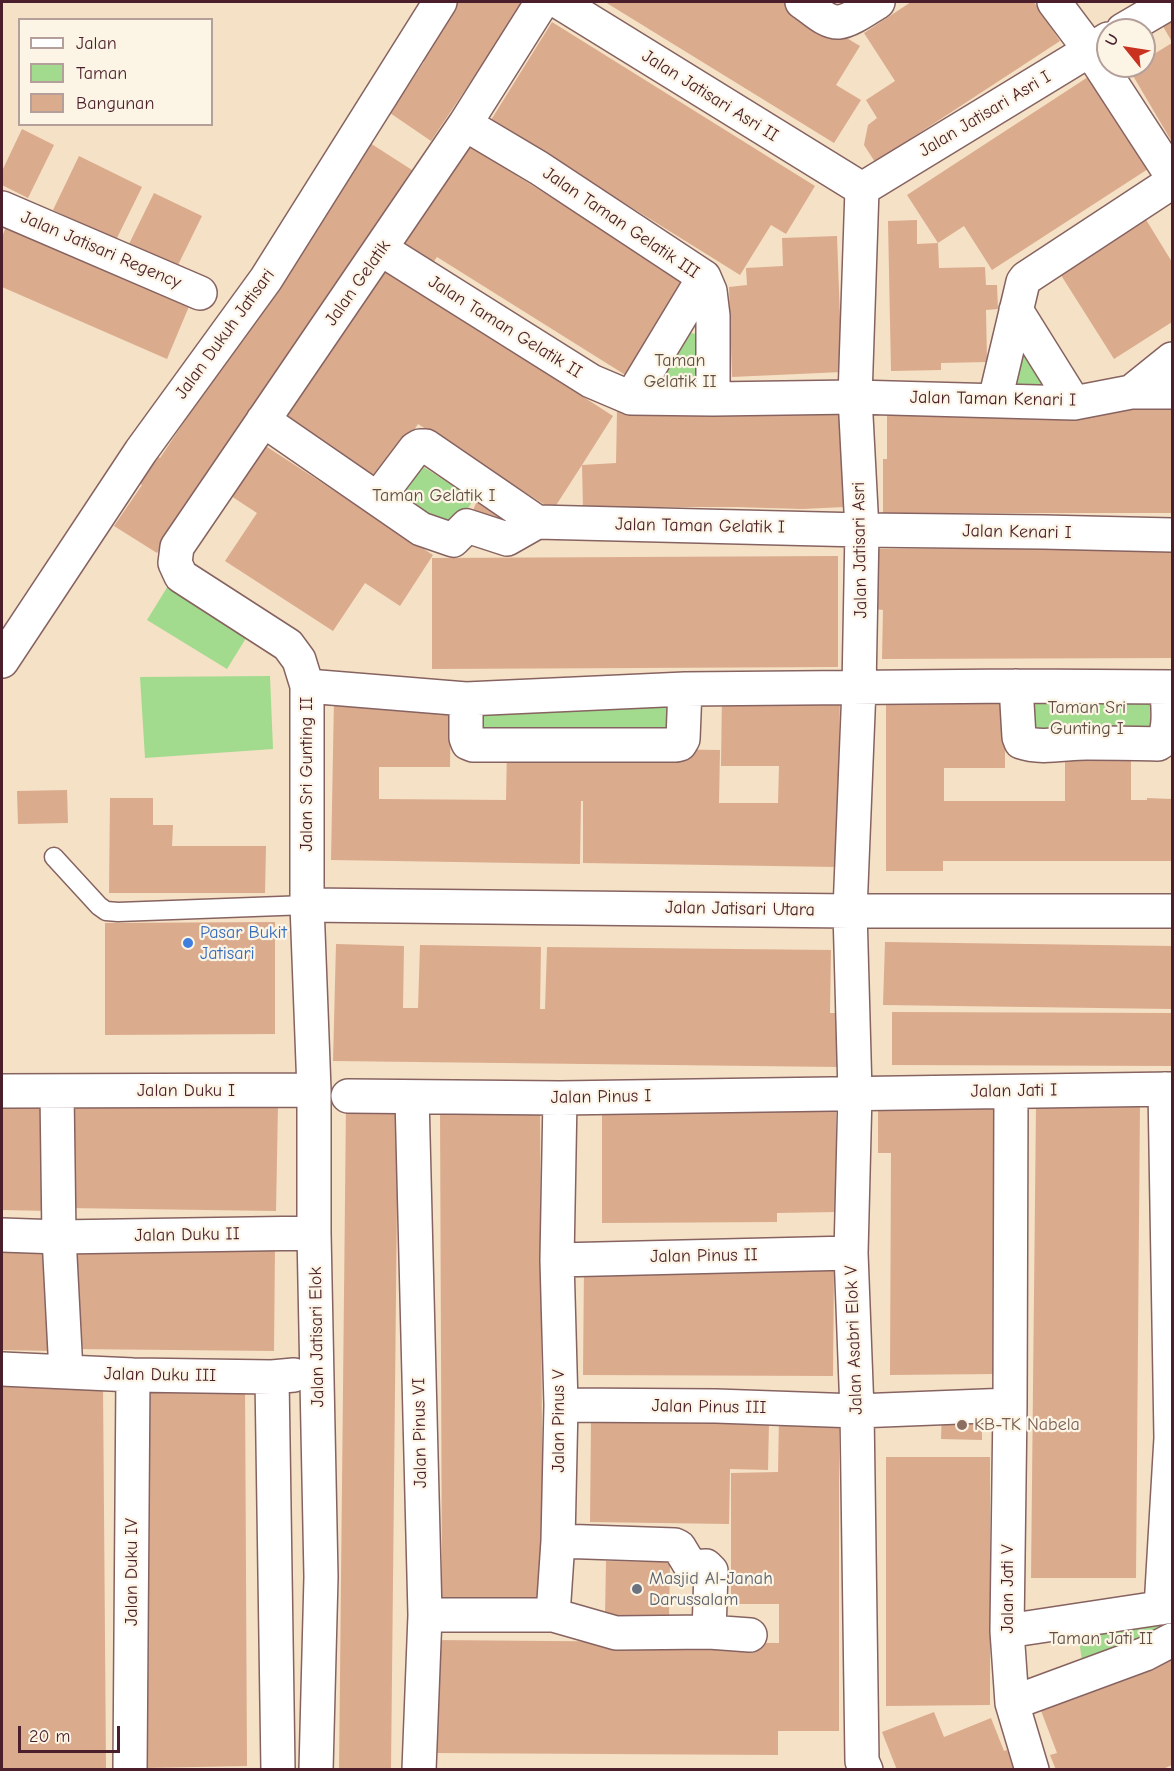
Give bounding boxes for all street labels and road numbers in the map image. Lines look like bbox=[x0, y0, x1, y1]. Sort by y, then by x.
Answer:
street label: Jalan Jatisari Asri II bbox=[638, 45, 782, 147]
street label: Jalan Jatisari Asri I bbox=[915, 66, 1055, 162]
street label: Jalan Taman Gelatik III bbox=[539, 163, 703, 283]
street label: Jalan Jatisari Regency bbox=[18, 206, 184, 294]
street label: Jalan Gelatik bbox=[321, 236, 395, 330]
street label: Jalan Dukuh Jatisari bbox=[171, 265, 279, 403]
street label: Jalan Taman Gelatik II bbox=[424, 271, 586, 383]
street label: Jalan Taman Kenari I bbox=[910, 387, 1076, 411]
street label: Jalan Jatisari Asri bbox=[848, 482, 872, 618]
street label: Jalan Taman Gelatik I bbox=[615, 514, 785, 538]
street label: Jalan Kenari I bbox=[962, 520, 1072, 544]
street label: Jalan Sri Gunting II bbox=[296, 697, 318, 851]
street label: Jalan Jatisari Utara bbox=[665, 897, 815, 921]
street label: Jalan Jati I bbox=[971, 1079, 1057, 1103]
street label: Jalan Duku I bbox=[137, 1080, 235, 1102]
street label: Jalan Pinus I bbox=[551, 1085, 651, 1109]
street label: Jalan Duku II bbox=[134, 1223, 240, 1247]
street label: Jalan Pinus II bbox=[650, 1244, 758, 1268]
street label: Jalan Asabri Elok V bbox=[841, 1265, 867, 1415]
street label: Jalan Jatisari Elok bbox=[305, 1267, 329, 1407]
street label: Jalan Duku III bbox=[104, 1363, 216, 1387]
street label: Jalan Pinus V bbox=[548, 1369, 570, 1473]
street label: Jalan Pinus VI bbox=[408, 1378, 432, 1488]
street label: Jalan Pinus III bbox=[651, 1395, 767, 1419]
street label: Jalan Duku IV bbox=[121, 1518, 143, 1626]
street label: Jalan Jati V bbox=[997, 1544, 1019, 1634]

